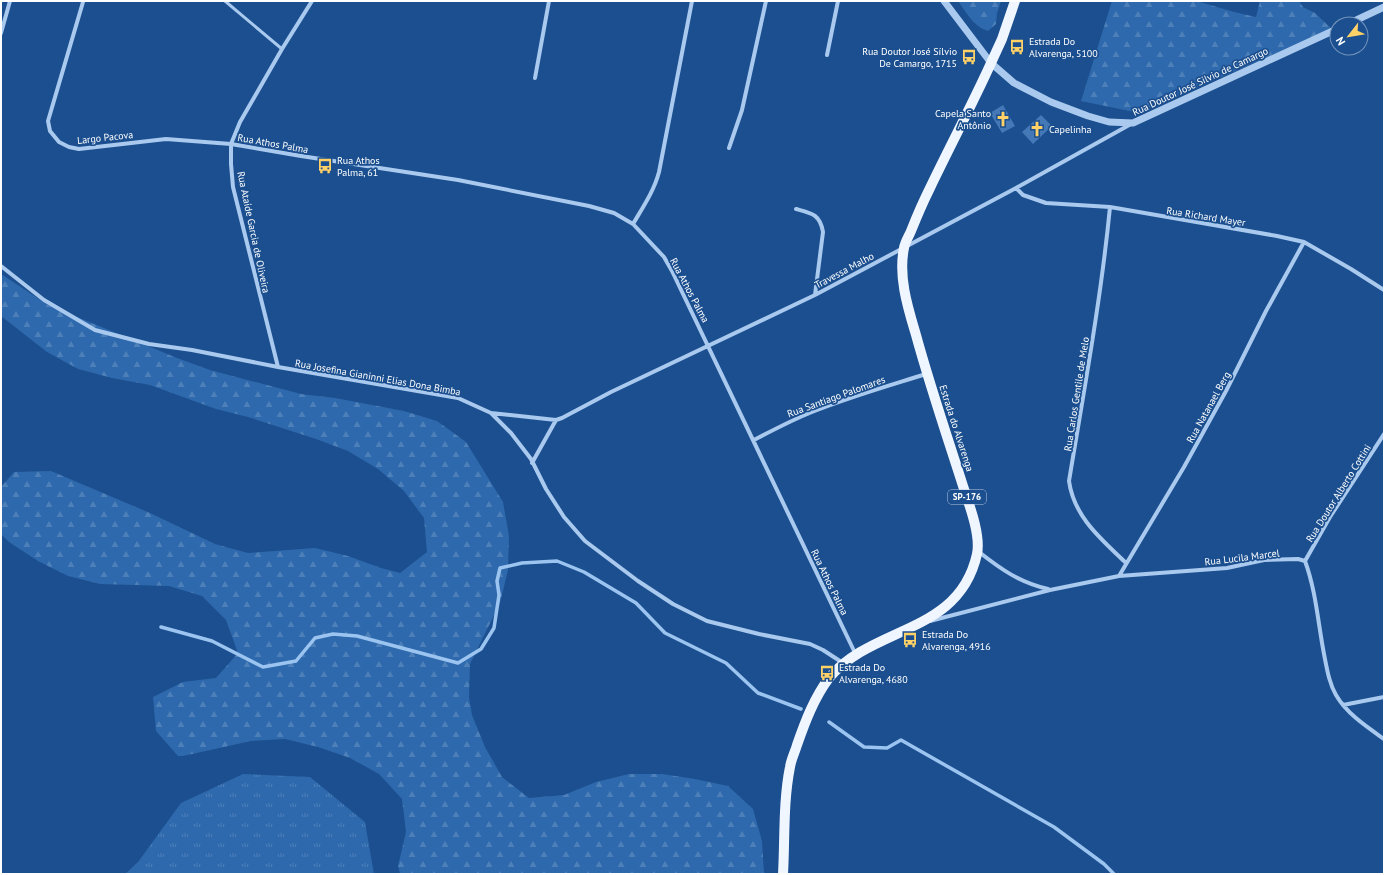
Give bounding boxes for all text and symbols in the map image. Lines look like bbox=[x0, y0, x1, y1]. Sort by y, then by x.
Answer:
north arrow bbox=[1329, 16, 1369, 56]
text: N bbox=[1333, 34, 1348, 48]
place label: Estrada Do Alvarenga, 5100 bbox=[1029, 35, 1098, 60]
bus stop icon: Estrada Do Alvarenga, 5100 bbox=[1008, 38, 1026, 56]
street label: Rua Doutor José Silvio de Camargo bbox=[1130, 44, 1270, 119]
place label: Rua Doutor José Sílvio De Camargo, 1715 bbox=[862, 45, 957, 70]
bus stop icon: Rua Doutor José Sílvio De Camargo, 1715 bbox=[960, 48, 978, 66]
place label: Capela Santo Antônio bbox=[935, 107, 991, 132]
church icon: Capela Santo Antônio bbox=[994, 110, 1012, 128]
church icon: Capelinha bbox=[1028, 120, 1046, 138]
place label: Capelinha bbox=[1049, 123, 1092, 136]
street label: Largo Pacova bbox=[76, 128, 134, 147]
street label: Rua Athos Palma bbox=[237, 131, 309, 156]
place label: Rua Athos Palma, 61 bbox=[337, 154, 380, 179]
bus stop icon: Rua Athos Palma, 61 bbox=[316, 157, 334, 175]
street label: Rua Ataíde Garcia de Oliveira bbox=[234, 170, 273, 294]
street label: Rua Richard Mayer bbox=[1165, 204, 1247, 229]
street label: Travessa Malho bbox=[812, 249, 876, 292]
street label: Rua Athos Palma bbox=[667, 256, 712, 325]
street label: Rua Carlos Gentile de Melo bbox=[1061, 336, 1092, 452]
street label: Rua Josefina Gianinni Elias Dona Bimba bbox=[294, 357, 462, 398]
street label: Rua Natanael Berg bbox=[1183, 369, 1233, 445]
street label: Rua Santiago Palomares bbox=[785, 373, 887, 420]
street label: Estrada do Alvarenga bbox=[936, 383, 977, 473]
street label: Rua Doutor Alberto Cottini bbox=[1303, 442, 1374, 545]
road number: SP-176 bbox=[948, 490, 986, 504]
street label: Rua Lucila Marcel bbox=[1204, 546, 1280, 569]
street label: Rua Athos Palma bbox=[808, 547, 851, 617]
place label: Estrada Do Alvarenga, 4916 bbox=[922, 628, 991, 653]
bus stop icon: Estrada Do Alvarenga, 4916 bbox=[901, 631, 919, 649]
place label: Estrada Do Alvarenga, 4680 bbox=[839, 661, 908, 686]
bus stop icon: Estrada Do Alvarenga, 4680 bbox=[818, 664, 836, 682]

